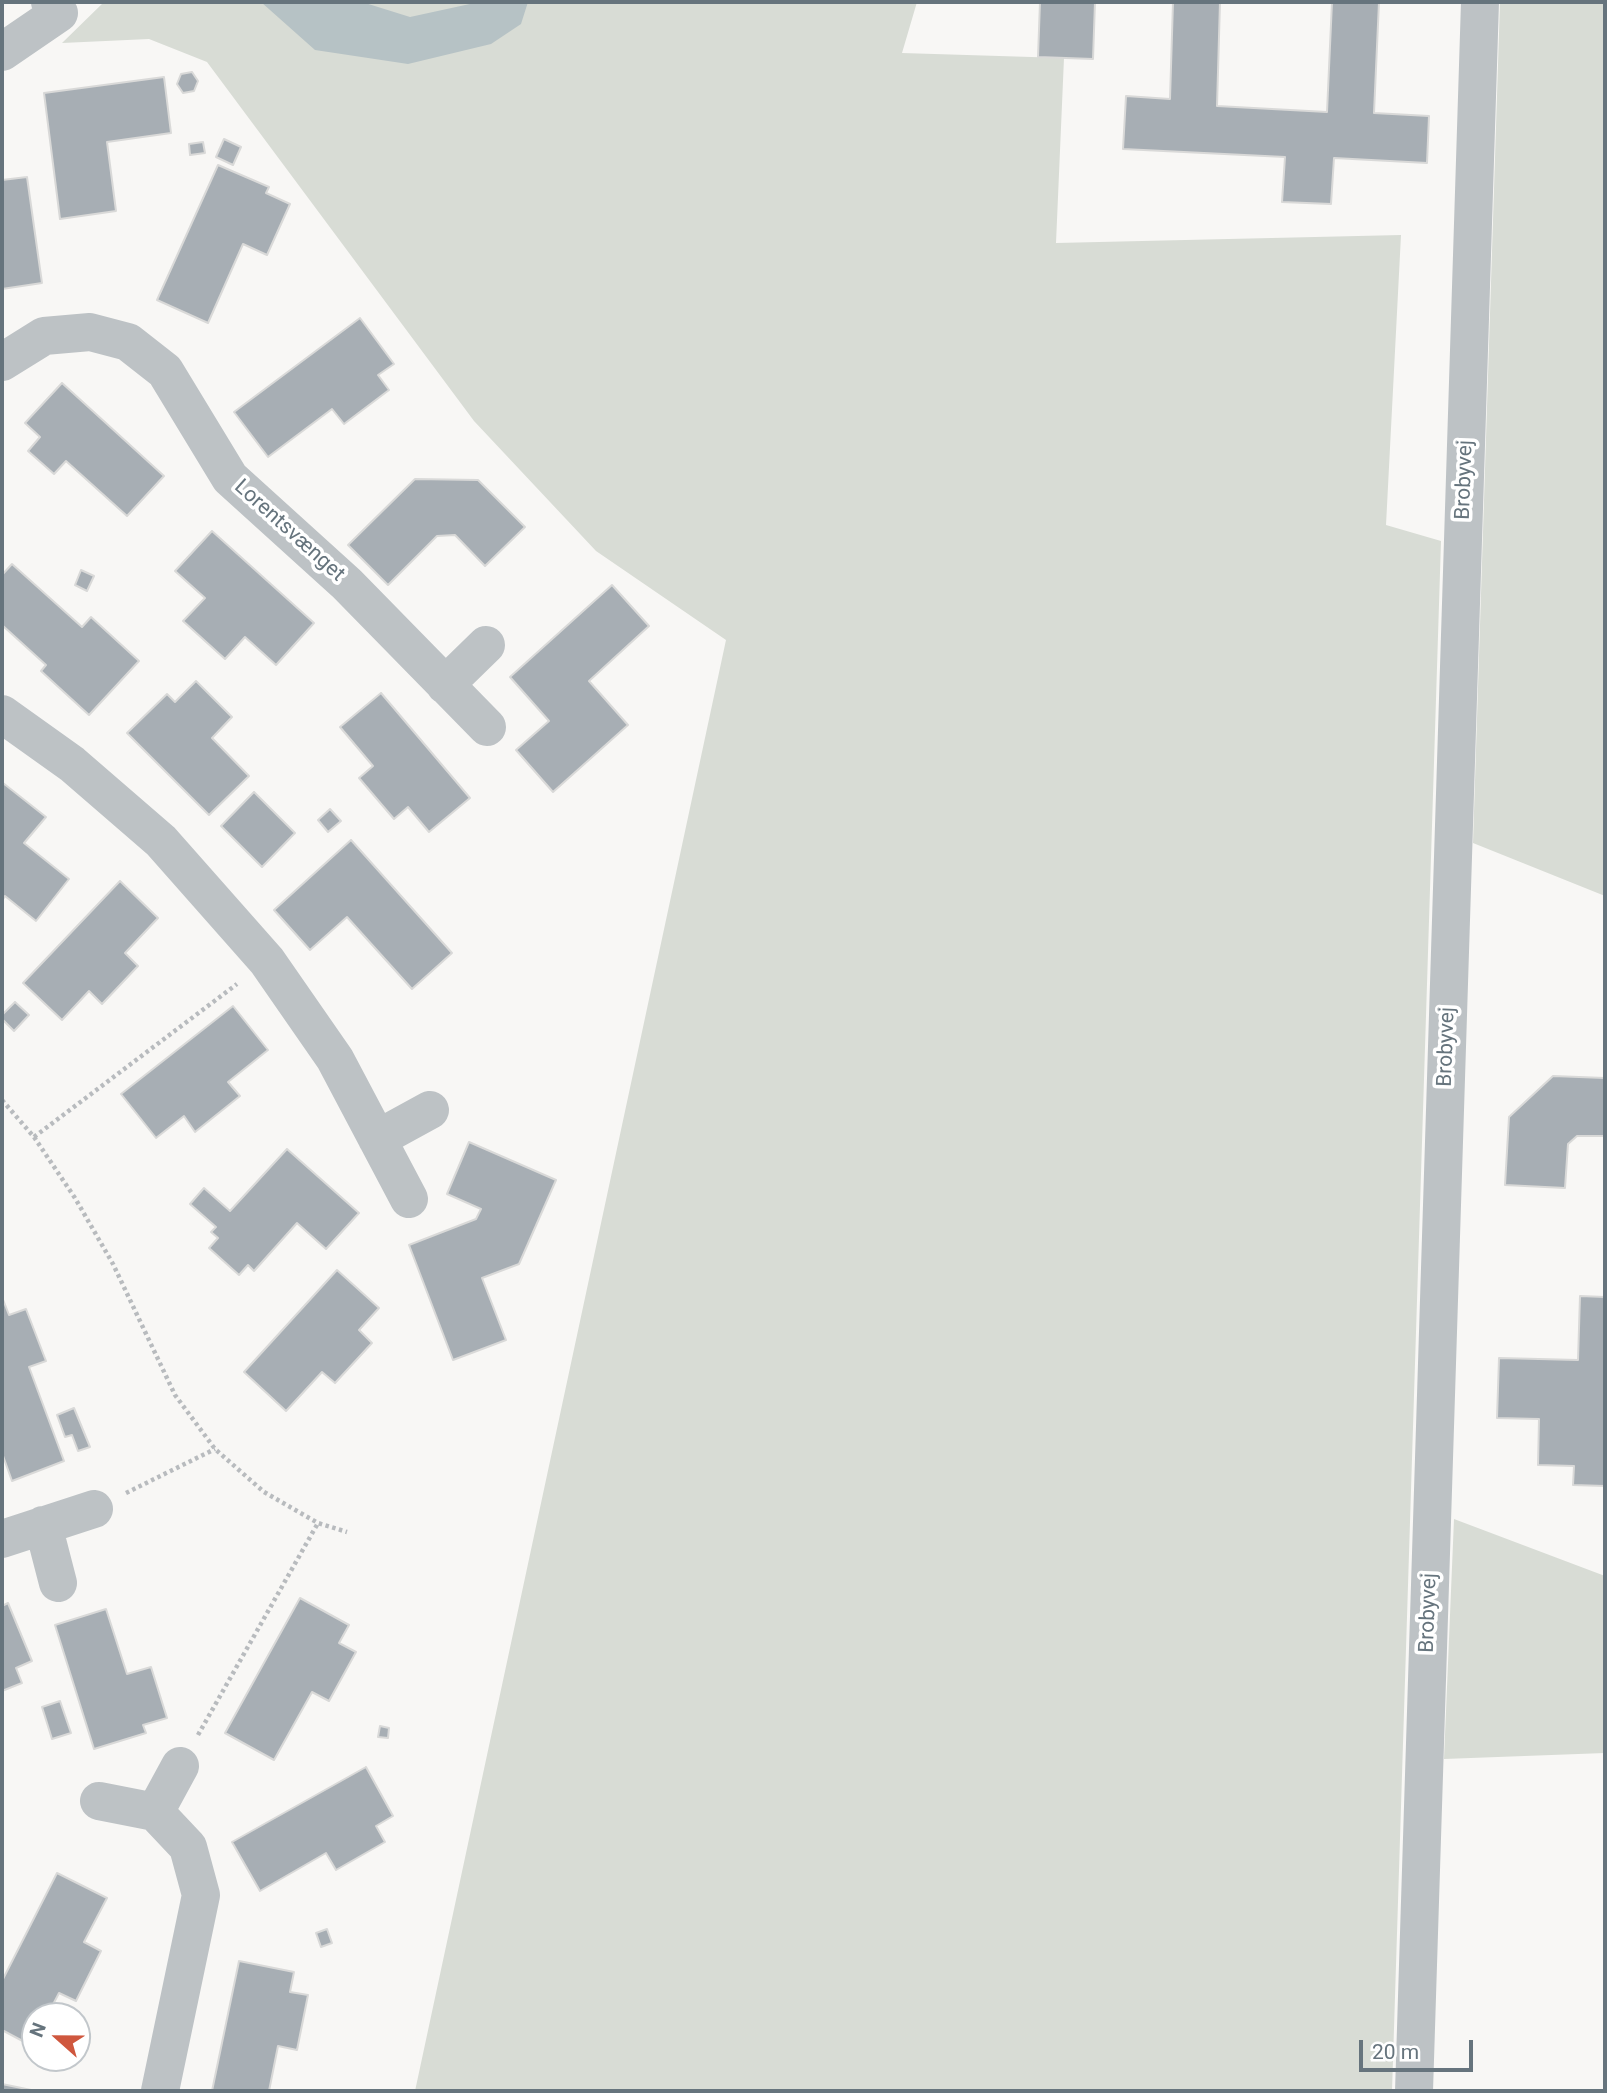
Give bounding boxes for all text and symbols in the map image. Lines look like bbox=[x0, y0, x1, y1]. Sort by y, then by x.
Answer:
street label: Brobyvej bbox=[1451, 440, 1479, 520]
street label: Lorentsvænget bbox=[229, 475, 349, 587]
street label: Brobyvej bbox=[1433, 1007, 1461, 1087]
street label: Brobyvej bbox=[1415, 1573, 1443, 1653]
north arrow bbox=[21, 2002, 91, 2072]
text: N bbox=[25, 2020, 51, 2040]
scale bar bbox=[1362, 2026, 1476, 2070]
text: 20 m bbox=[1372, 2040, 1419, 2064]

